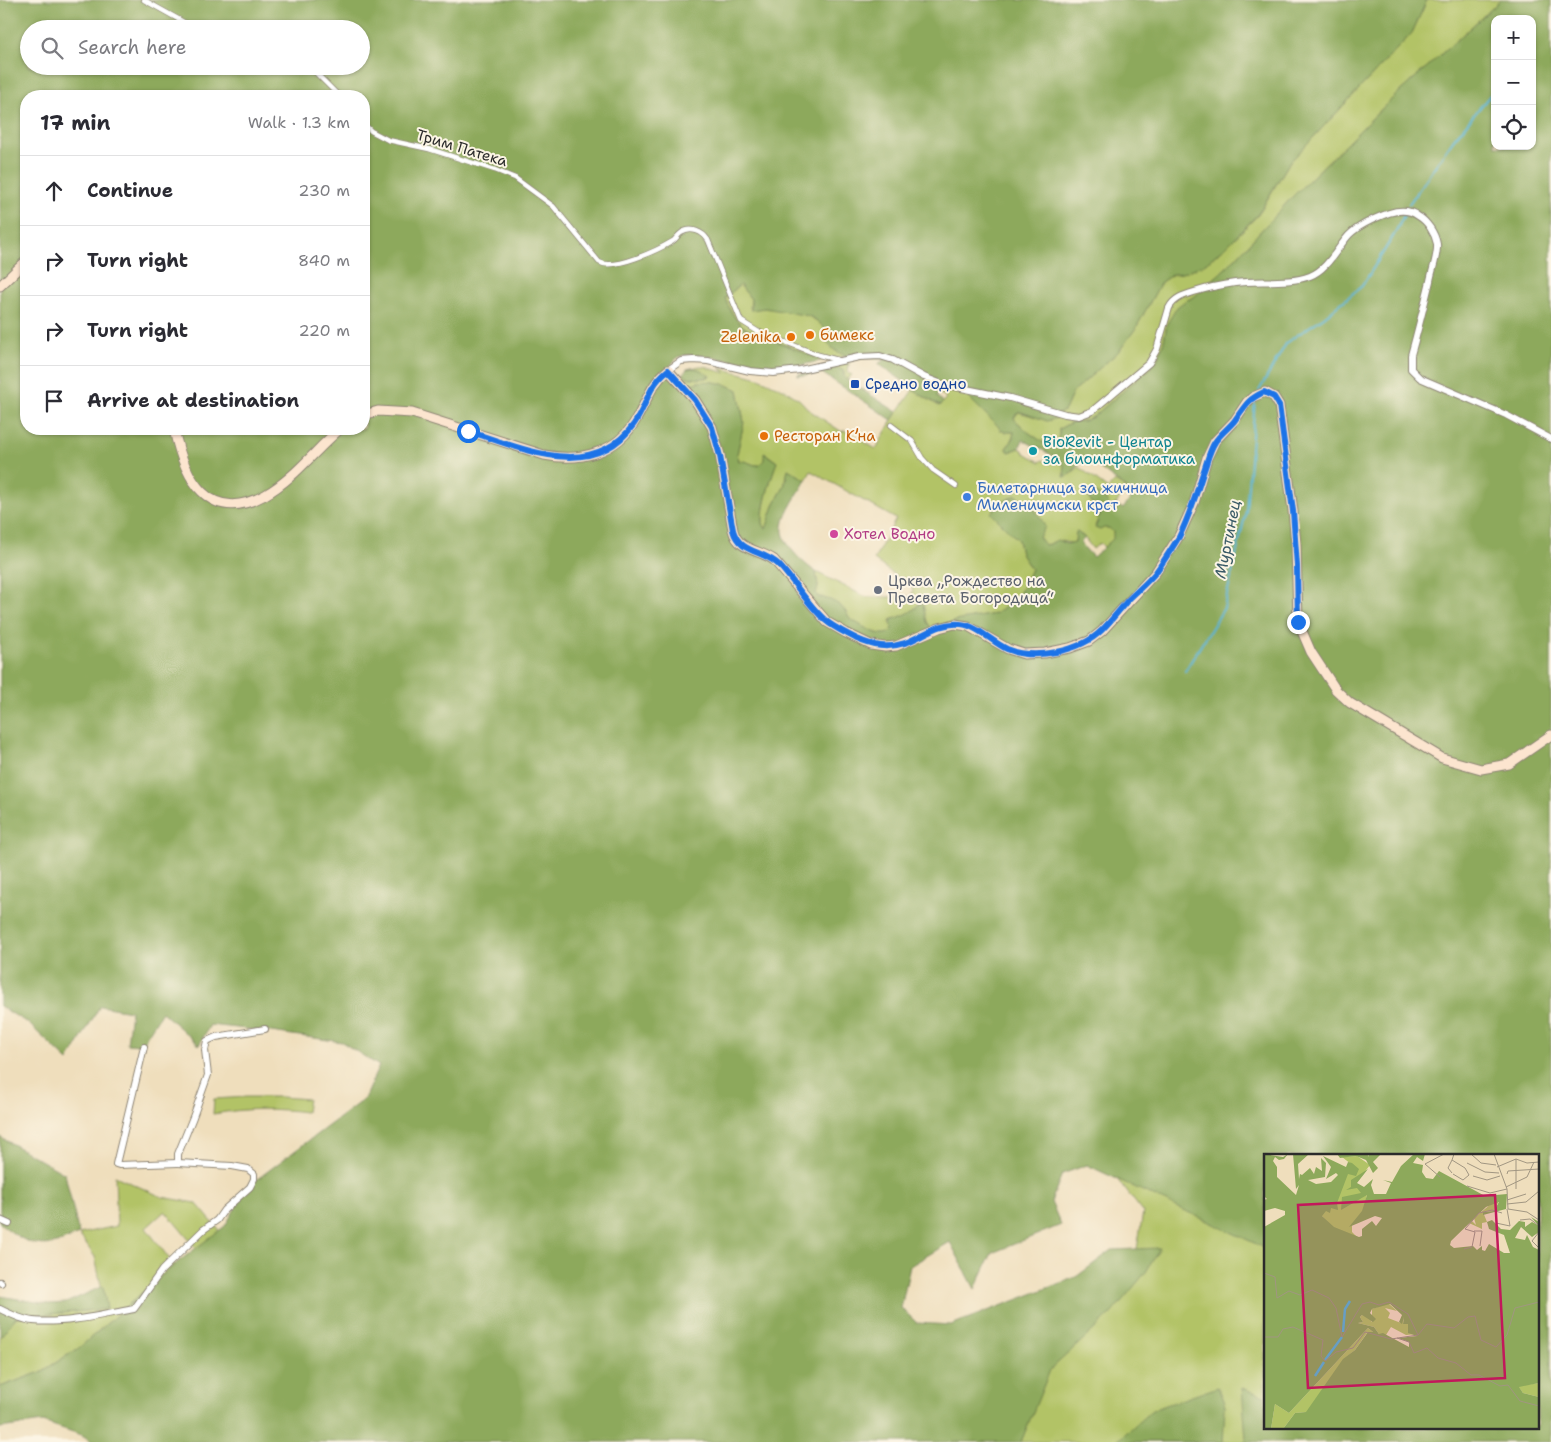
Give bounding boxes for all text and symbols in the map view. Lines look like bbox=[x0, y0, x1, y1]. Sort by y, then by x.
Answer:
map controls bbox=[1491, 15, 1536, 150]
button: + bbox=[1491, 15, 1536, 60]
search box bbox=[20, 20, 370, 75]
icon: search bbox=[38, 34, 66, 62]
text: Search here bbox=[78, 35, 187, 60]
button: − bbox=[1491, 60, 1536, 105]
button: locate bbox=[1491, 105, 1536, 150]
text: 17 min bbox=[40, 109, 111, 137]
text: Walk · 1.3 km bbox=[248, 112, 350, 133]
street label: Трим Патека bbox=[414, 125, 510, 171]
icon: ahead bbox=[40, 177, 68, 205]
text: Continue bbox=[87, 178, 173, 203]
text: 230 m bbox=[298, 180, 350, 201]
icon: right bbox=[40, 247, 68, 275]
text: Turn right bbox=[87, 248, 188, 273]
text: 840 m bbox=[298, 250, 350, 271]
icon: right bbox=[40, 317, 68, 345]
text: Turn right bbox=[87, 318, 188, 343]
text: 220 m bbox=[298, 320, 350, 341]
place label: бимекс bbox=[820, 325, 874, 345]
place label: Zelenika bbox=[721, 327, 782, 347]
marker: бимекс bbox=[804, 329, 816, 341]
marker: Zelenika bbox=[785, 331, 797, 343]
place label: Средно водно bbox=[865, 374, 967, 394]
marker: Средно водно bbox=[849, 378, 861, 390]
icon: arrive bbox=[40, 387, 68, 415]
text: Arrive at destination bbox=[87, 388, 299, 413]
route start bbox=[457, 420, 480, 443]
place label: Ресторан К’на bbox=[774, 426, 876, 446]
marker: Ресторан К’на bbox=[758, 430, 770, 442]
place label: BioRevit - Центар за биоинформатика bbox=[1043, 432, 1196, 469]
marker: BioRevit - Центар за биоинформатика bbox=[1027, 445, 1039, 457]
place label: Билетарница за жичница Милениумски крст bbox=[977, 478, 1168, 515]
marker: Билетарница за жичница Милениумски крст bbox=[961, 491, 973, 503]
water label: Муртинец bbox=[1210, 498, 1245, 580]
place label: Хотел Водно bbox=[844, 524, 935, 544]
marker: Хотел Водно bbox=[828, 528, 840, 540]
place label: Црква „Рождество на Пресвета Богородица“ bbox=[888, 571, 1054, 608]
marker: Црква „Рождество на Пресвета Богородица“ bbox=[872, 584, 884, 596]
route end bbox=[1287, 611, 1310, 634]
inset map bbox=[1264, 1154, 1538, 1430]

